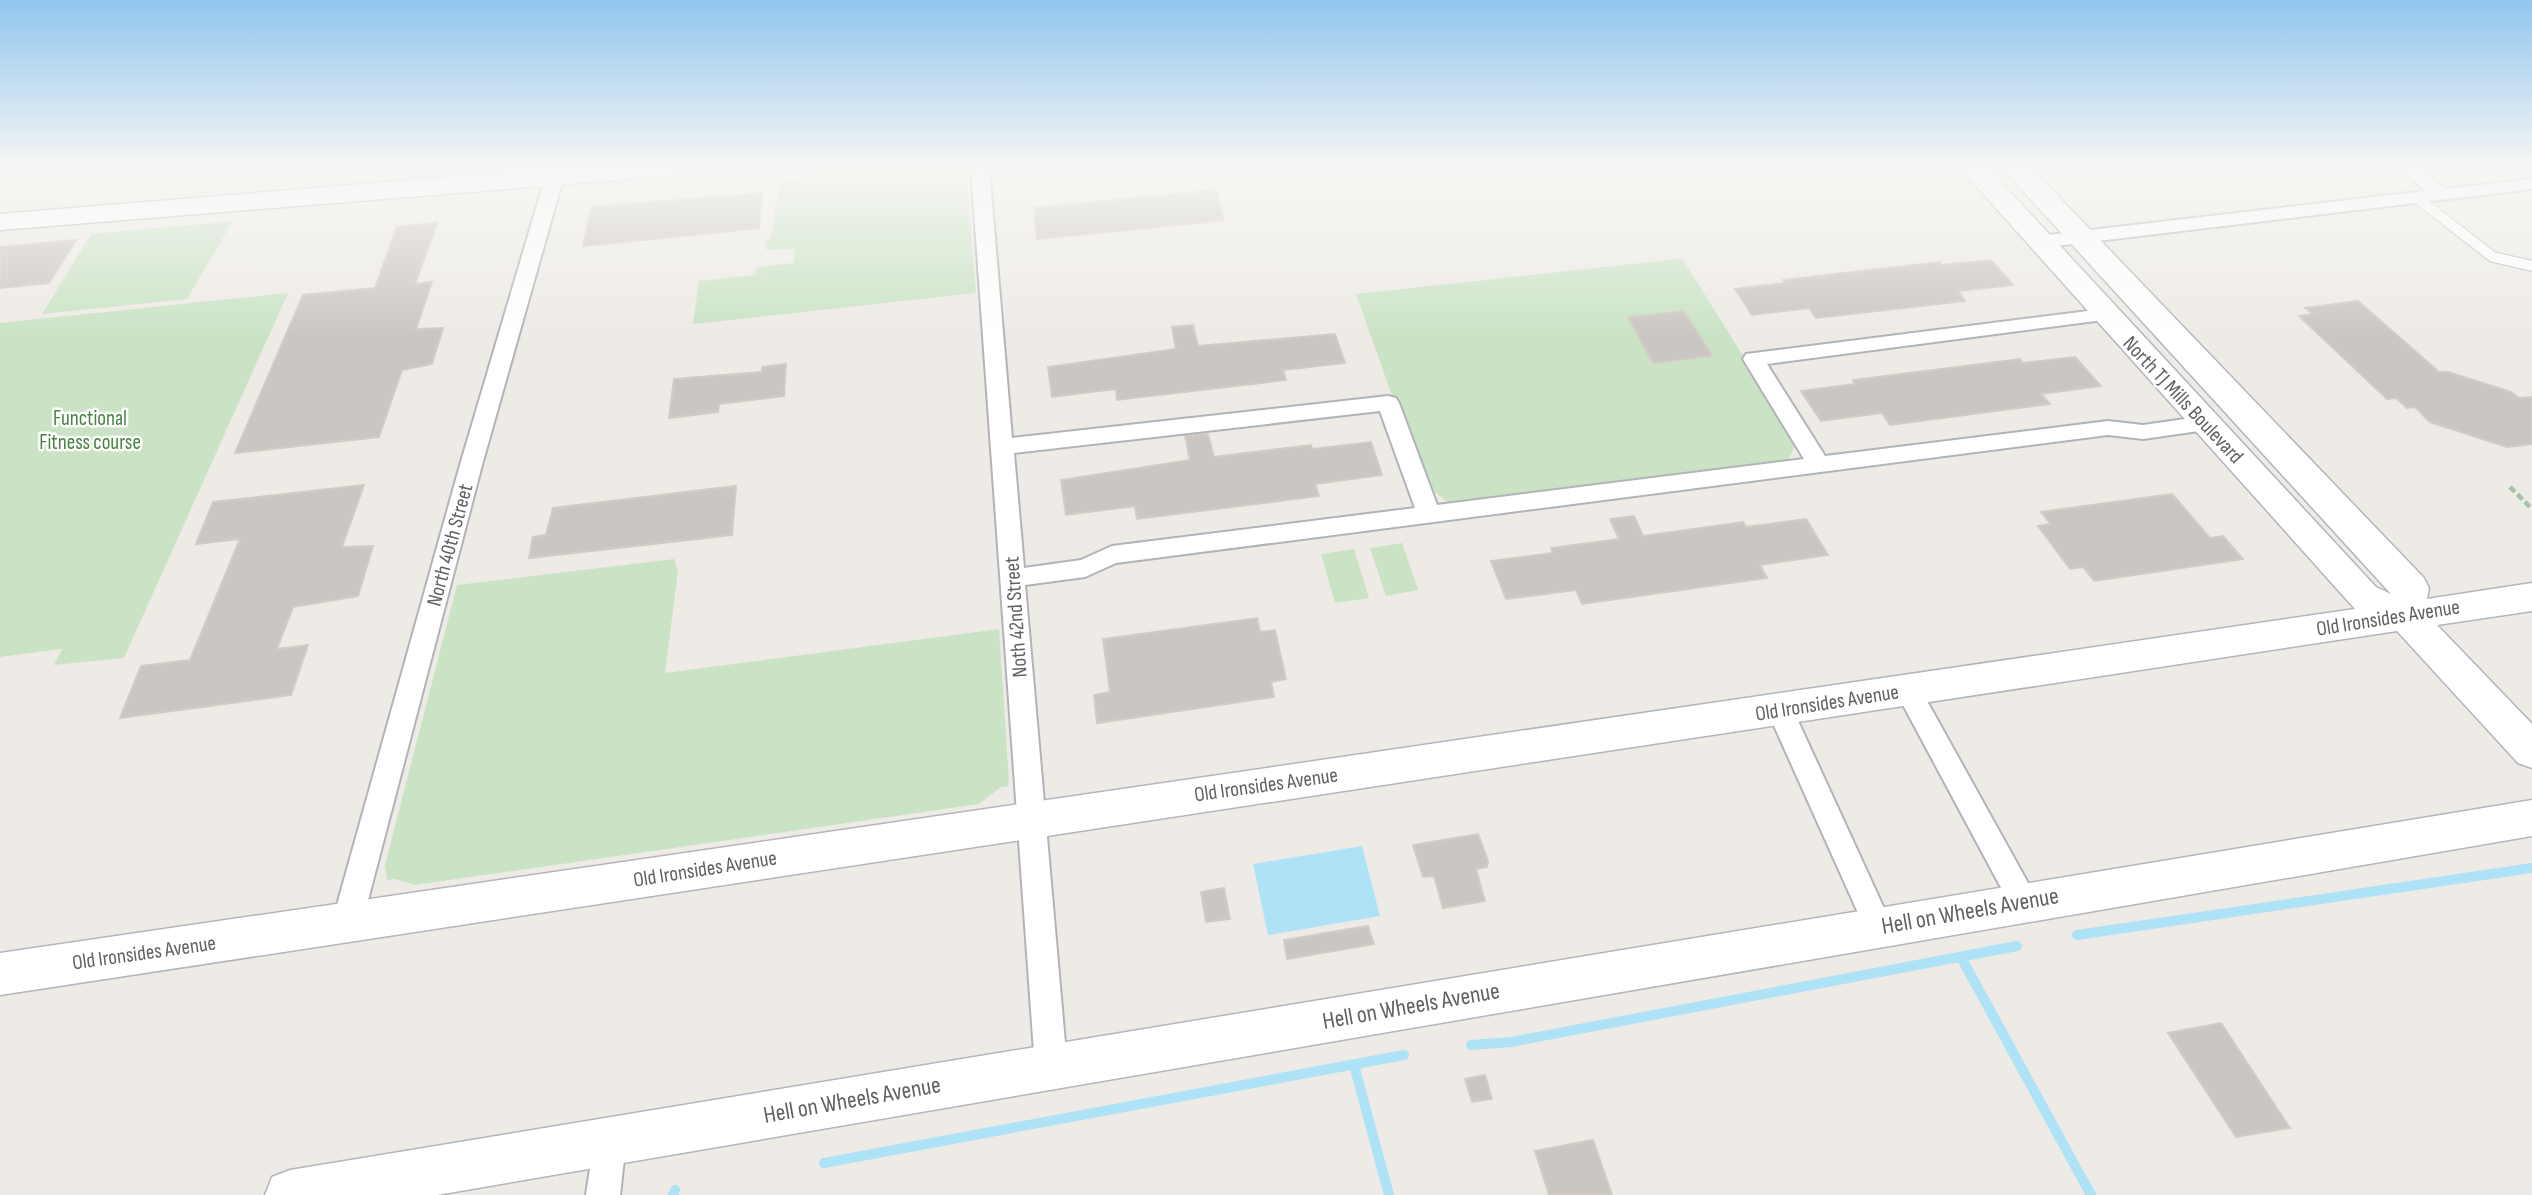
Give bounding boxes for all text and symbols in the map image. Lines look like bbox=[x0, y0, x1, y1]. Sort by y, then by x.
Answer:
street label: North TJ Mills Boulevard bbox=[2118, 331, 2248, 469]
park label: Functional Fitness course bbox=[39, 406, 141, 455]
street label: North 40th Street bbox=[422, 481, 478, 609]
street label: Noth 42nd Street bbox=[999, 556, 1033, 678]
street label: Old Ironsides Avenue bbox=[2315, 594, 2461, 642]
street label: Old Ironsides Avenue bbox=[1754, 679, 1900, 727]
street label: Old Ironsides Avenue bbox=[1193, 763, 1339, 807]
street label: Old Ironsides Avenue bbox=[632, 845, 778, 893]
street label: Hell on Wheels Avenue bbox=[1879, 881, 2061, 941]
street label: Old Ironsides Avenue bbox=[71, 931, 217, 975]
street label: Hell on Wheels Avenue bbox=[1320, 976, 1502, 1036]
street label: Hell on Wheels Avenue bbox=[761, 1070, 943, 1130]

